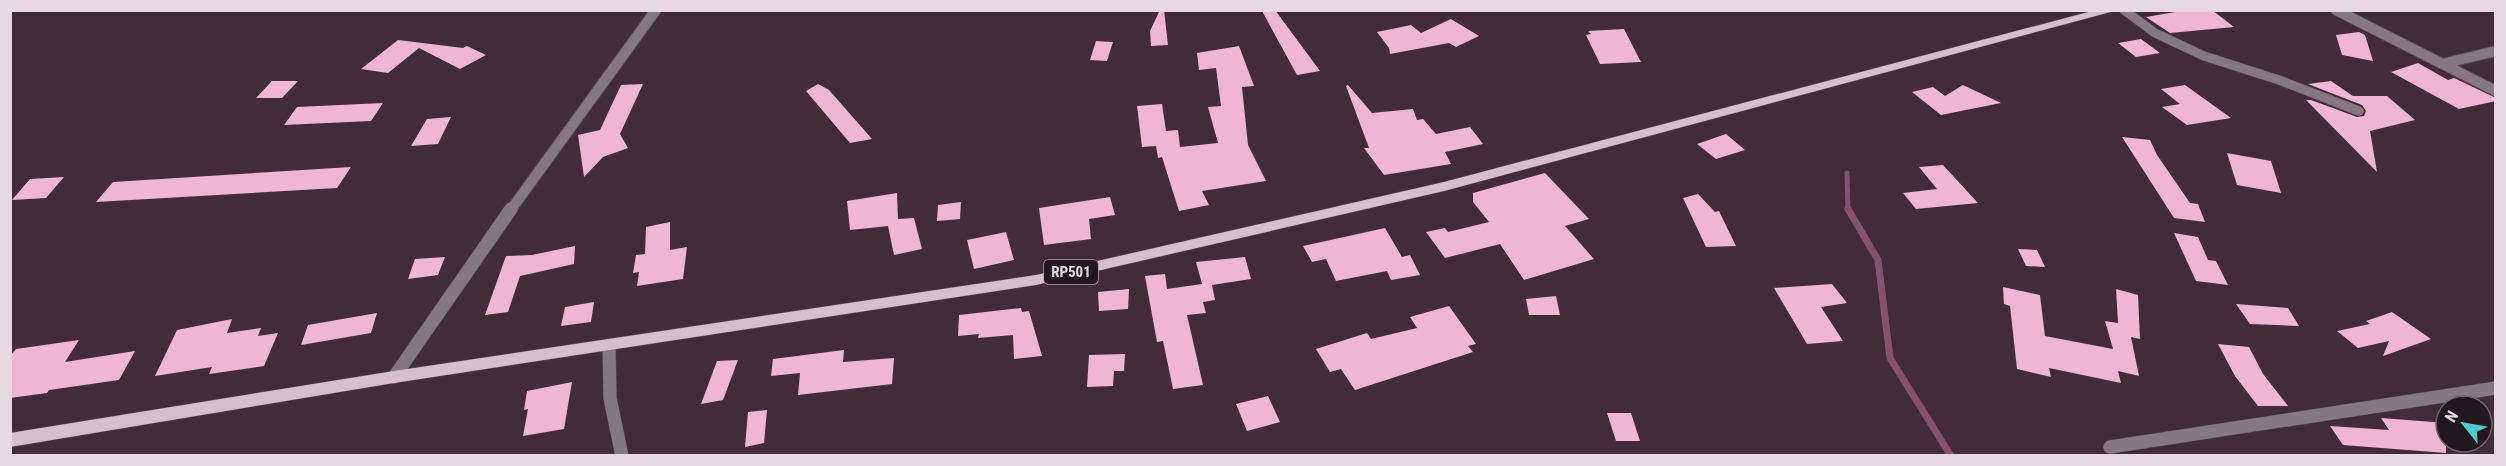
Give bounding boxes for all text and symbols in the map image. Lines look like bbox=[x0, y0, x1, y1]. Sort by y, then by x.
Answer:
road number: RP501 bbox=[1044, 260, 1098, 284]
north arrow bbox=[2434, 394, 2494, 454]
text: N bbox=[2441, 407, 2462, 426]

